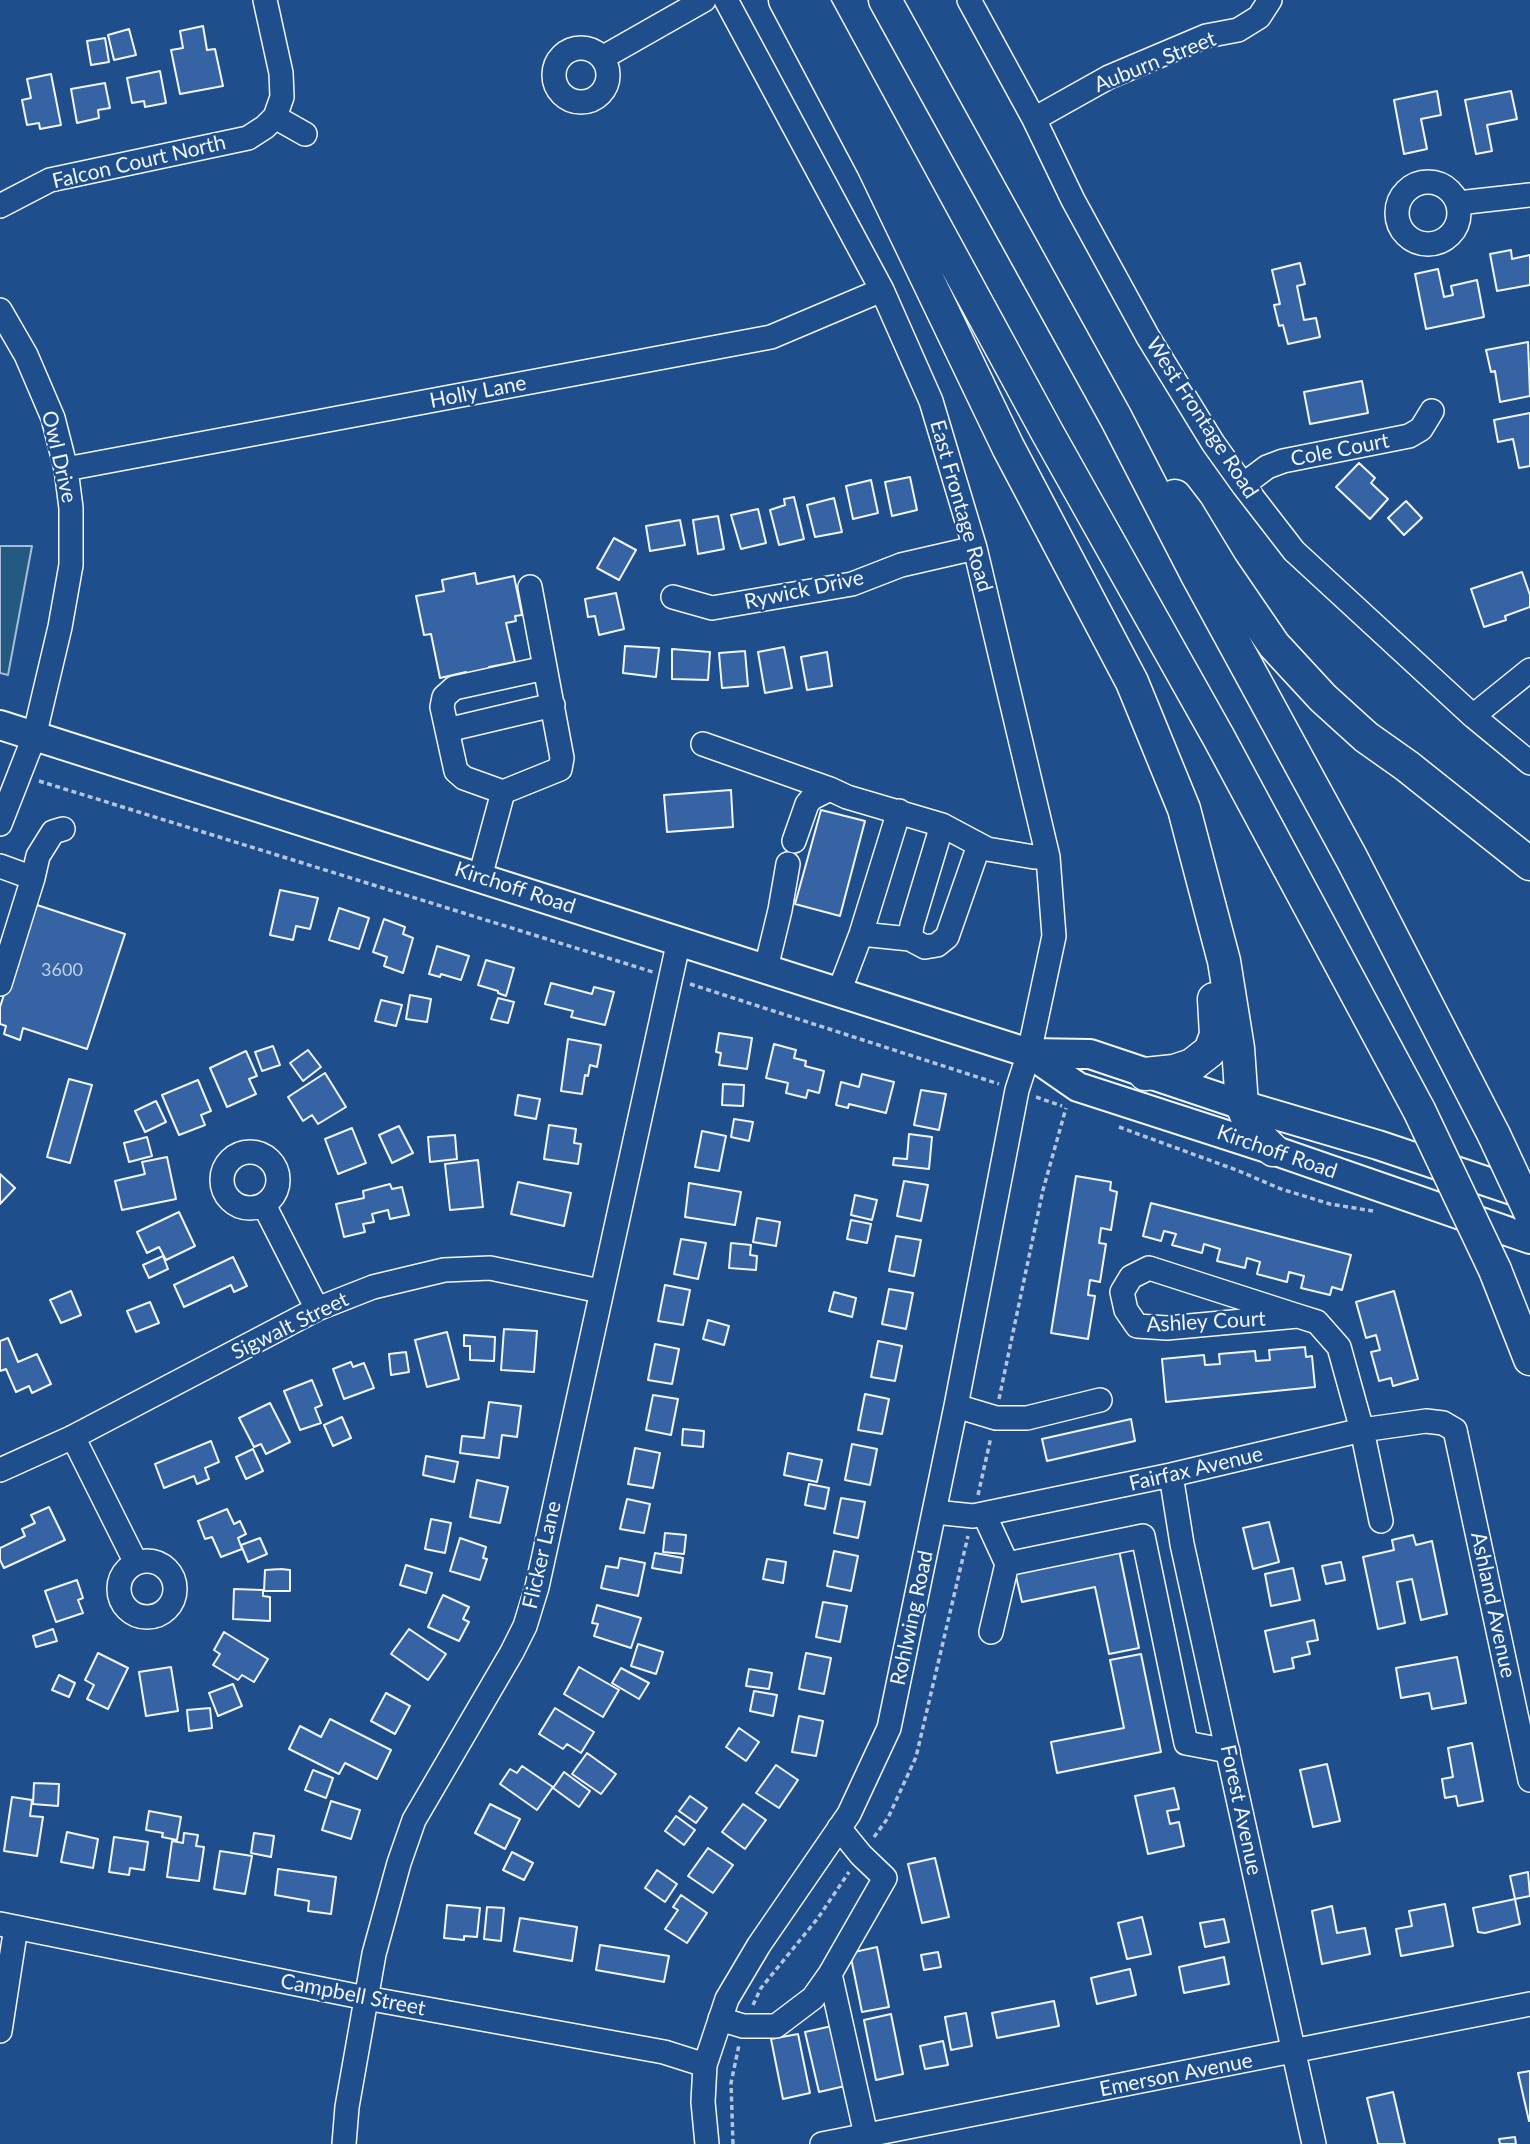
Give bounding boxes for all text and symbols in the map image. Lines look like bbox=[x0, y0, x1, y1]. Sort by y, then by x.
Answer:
street label: Auburn Street bbox=[1090, 26, 1220, 98]
street label: Falcon Court North bbox=[50, 130, 228, 194]
street label: West Frontage Road bbox=[1140, 333, 1264, 503]
street label: Holly Lane bbox=[428, 370, 528, 414]
street label: Owl Drive bbox=[36, 409, 82, 505]
street label: East Frontage Road bbox=[924, 417, 998, 595]
street label: Cole Court bbox=[1289, 428, 1391, 472]
street label: Rywick Drive bbox=[742, 565, 866, 615]
street label: Kirchoff Road bbox=[451, 857, 579, 919]
house number: 3600 bbox=[41, 959, 83, 981]
street label: Kirchoff Road bbox=[1214, 1120, 1340, 1184]
street label: Sigwalt Street bbox=[227, 1287, 353, 1365]
street label: Ashley Court bbox=[1146, 1306, 1266, 1338]
street label: Fairfax Avenue bbox=[1127, 1441, 1265, 1497]
street label: Flicker Lane bbox=[517, 1499, 567, 1611]
street label: Ashland Avenue bbox=[1465, 1530, 1521, 1680]
street label: Rohlwing Road bbox=[885, 1548, 939, 1688]
street label: Forest Avenue bbox=[1215, 1742, 1267, 1878]
street label: Campbell Street bbox=[278, 1969, 428, 2021]
street label: Emerson Avenue bbox=[1097, 2048, 1255, 2102]

